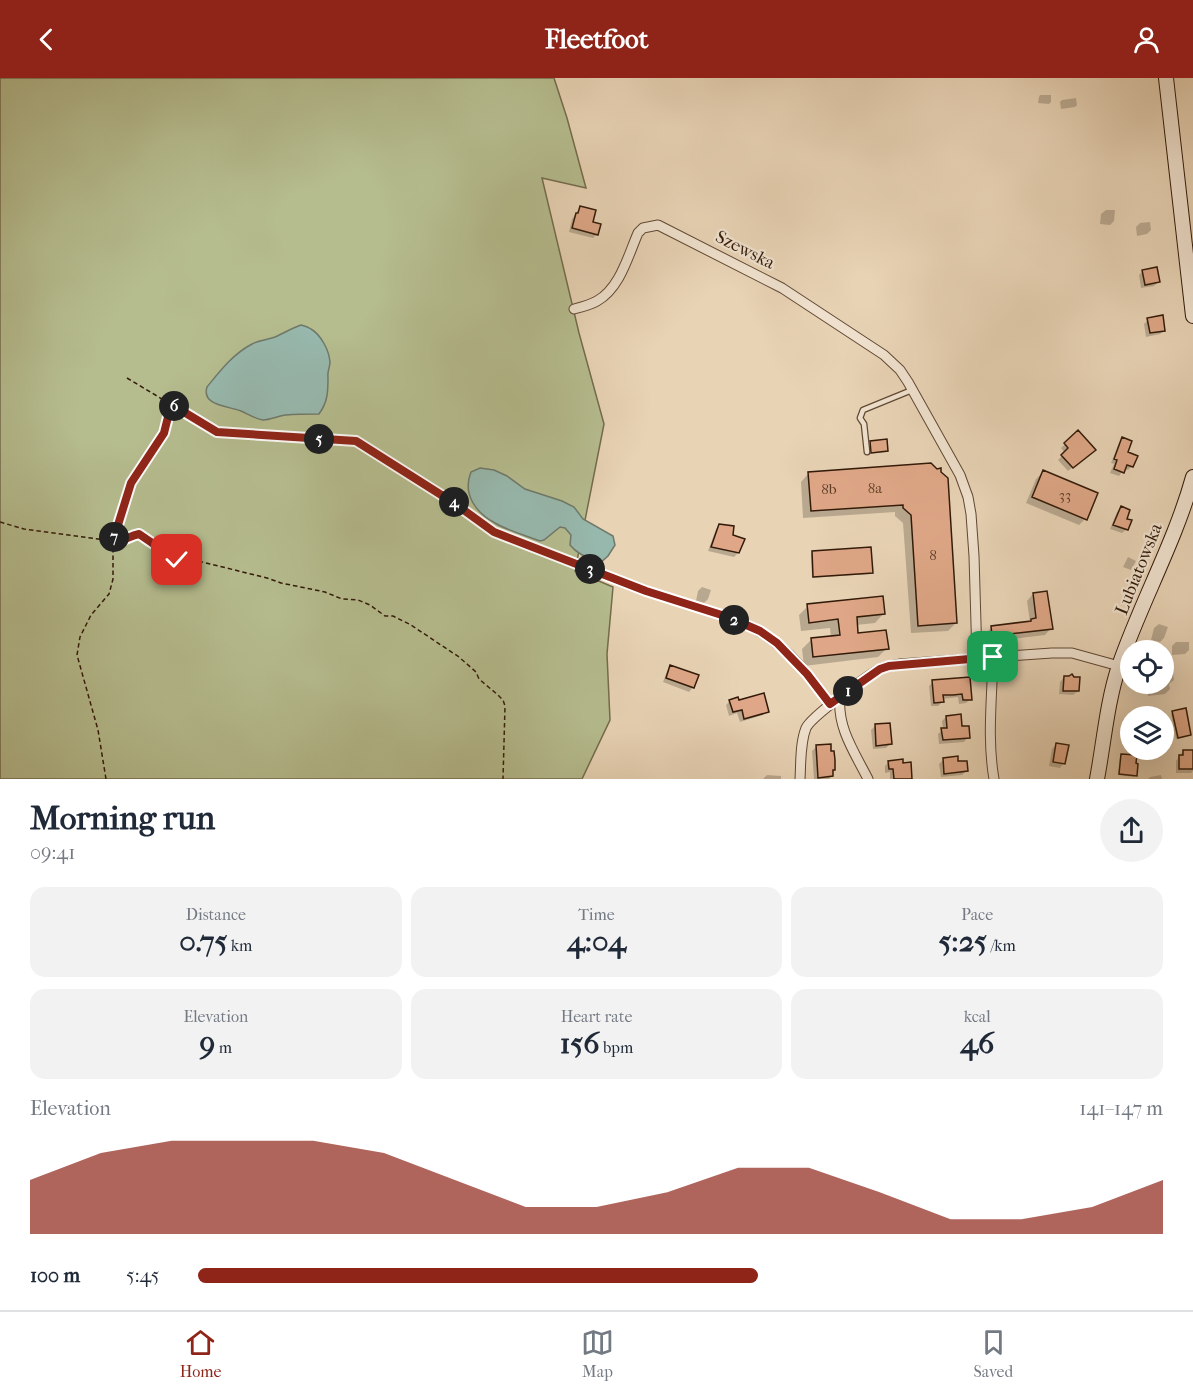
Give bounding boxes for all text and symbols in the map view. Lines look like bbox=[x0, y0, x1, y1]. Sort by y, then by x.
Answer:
icon: back bbox=[30, 23, 63, 56]
text: Fleetfoot bbox=[545, 23, 648, 55]
icon: person bbox=[1130, 23, 1163, 56]
street label: Szewska bbox=[712, 226, 779, 274]
pin: 6 bbox=[159, 391, 189, 421]
text: 6 bbox=[170, 396, 178, 415]
pin: 5 bbox=[304, 424, 334, 454]
text: 5 bbox=[316, 429, 322, 448]
house number: 8a bbox=[868, 479, 883, 497]
house number: 8b bbox=[821, 480, 837, 498]
house number: 33 bbox=[1059, 486, 1071, 504]
pin: 4 bbox=[439, 487, 469, 517]
text: 4 bbox=[449, 492, 459, 511]
street label: Lubiatowska bbox=[1111, 520, 1167, 618]
pin: 7 bbox=[99, 522, 129, 552]
text: 7 bbox=[110, 527, 118, 546]
pin bbox=[151, 534, 202, 585]
icon: check bbox=[160, 543, 193, 576]
house number: 8 bbox=[929, 546, 937, 564]
pin: 3 bbox=[575, 554, 605, 584]
text: 3 bbox=[587, 559, 593, 578]
pin: 2 bbox=[719, 605, 749, 635]
text: 2 bbox=[730, 610, 738, 629]
pin bbox=[967, 631, 1018, 682]
icon: arrive bbox=[976, 640, 1009, 673]
map controls bbox=[1120, 640, 1174, 760]
button: locate bbox=[1120, 640, 1174, 694]
pin: 1 bbox=[833, 676, 863, 706]
text: 1 bbox=[845, 681, 851, 700]
button: layers bbox=[1120, 706, 1174, 760]
text: Morning run bbox=[30, 799, 215, 838]
button: share bbox=[1100, 799, 1163, 862]
text: 09:41 bbox=[30, 841, 75, 864]
text: Distance bbox=[186, 905, 246, 924]
text: Time bbox=[578, 905, 615, 924]
text: Pace bbox=[961, 905, 993, 924]
text: 0.75 bbox=[179, 924, 227, 959]
text: 4:04 bbox=[567, 924, 626, 959]
text: 5:25 bbox=[938, 924, 987, 959]
text: km bbox=[227, 936, 252, 955]
text: /km bbox=[987, 936, 1016, 955]
text: Elevation bbox=[183, 1007, 248, 1026]
text: Heart rate bbox=[561, 1007, 632, 1026]
text: kcal bbox=[964, 1007, 991, 1026]
text: 9 bbox=[200, 1026, 215, 1061]
text: 156 bbox=[560, 1026, 600, 1061]
text: 46 bbox=[960, 1026, 994, 1061]
text: m bbox=[215, 1038, 232, 1057]
text: bpm bbox=[600, 1038, 633, 1057]
text: Elevation bbox=[30, 1097, 111, 1120]
text: 141–147 m bbox=[1079, 1097, 1163, 1120]
text: 100 m bbox=[30, 1264, 80, 1287]
text: 5:45 bbox=[126, 1264, 159, 1287]
tab: Home bbox=[180, 1326, 221, 1381]
tab: Map bbox=[581, 1326, 614, 1381]
tab: Saved bbox=[974, 1326, 1013, 1381]

